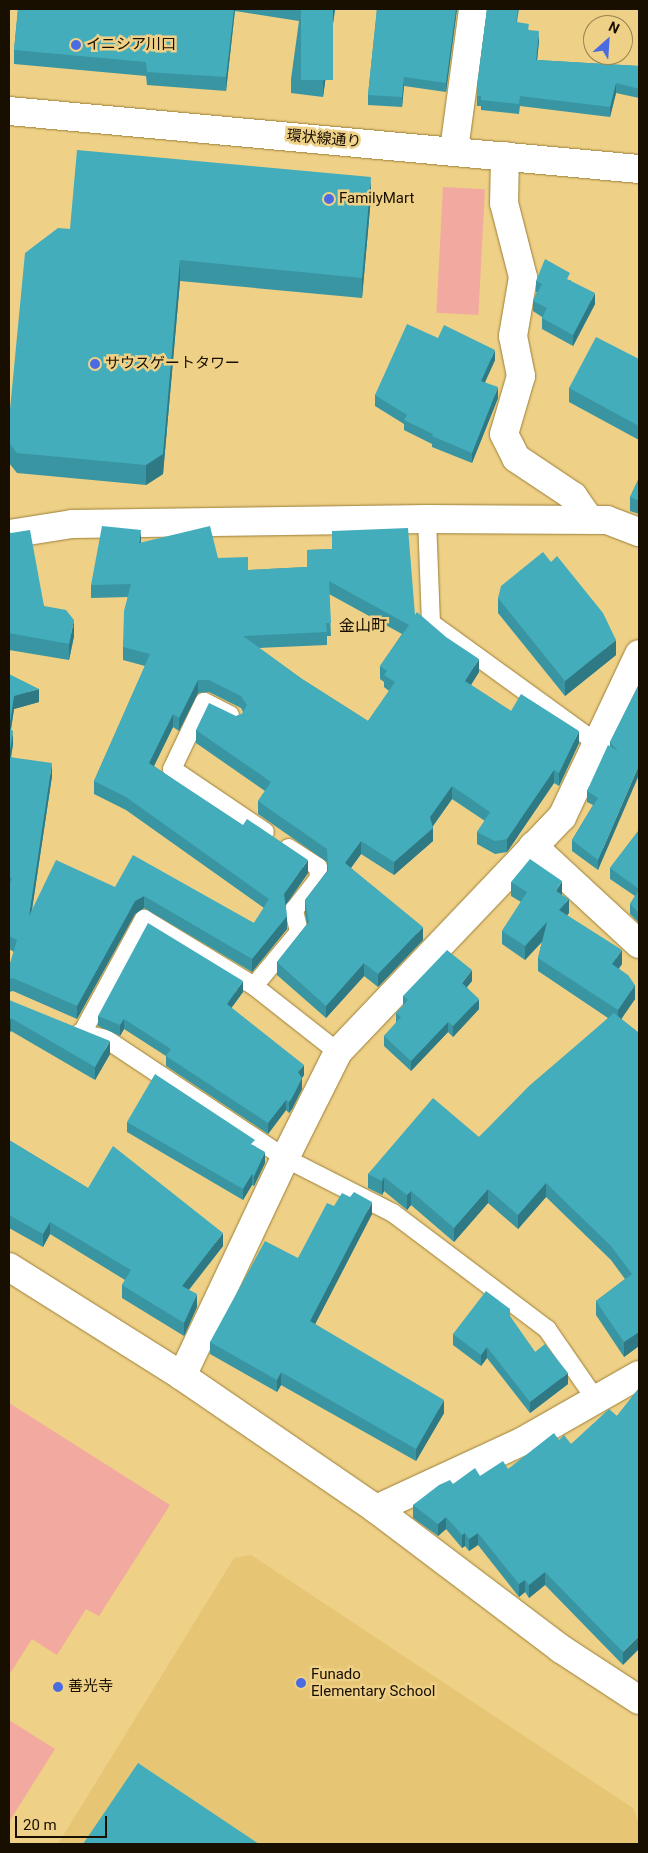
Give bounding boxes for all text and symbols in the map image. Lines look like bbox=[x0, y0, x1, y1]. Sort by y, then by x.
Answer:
north arrow bbox=[583, 15, 633, 65]
text: N bbox=[606, 18, 622, 37]
place label: イニシア川口 bbox=[86, 36, 176, 54]
marker: イニシア川口 bbox=[70, 39, 82, 51]
street label: 環状線通り bbox=[286, 127, 362, 151]
place label: FamilyMart bbox=[339, 190, 414, 208]
marker: FamilyMart bbox=[323, 193, 335, 205]
place label: サウスゲートタワー bbox=[105, 355, 240, 373]
marker: サウスゲートタワー bbox=[89, 358, 101, 370]
district label: 金山町 bbox=[339, 616, 387, 636]
place label: Funado Elementary School bbox=[311, 1665, 435, 1700]
marker: Funado Elementary School bbox=[295, 1677, 307, 1689]
place label: 善光寺 bbox=[68, 1678, 113, 1696]
marker: 善光寺 bbox=[52, 1681, 64, 1693]
scale bar bbox=[18, 1806, 110, 1838]
text: 20 m bbox=[23, 1816, 57, 1834]

